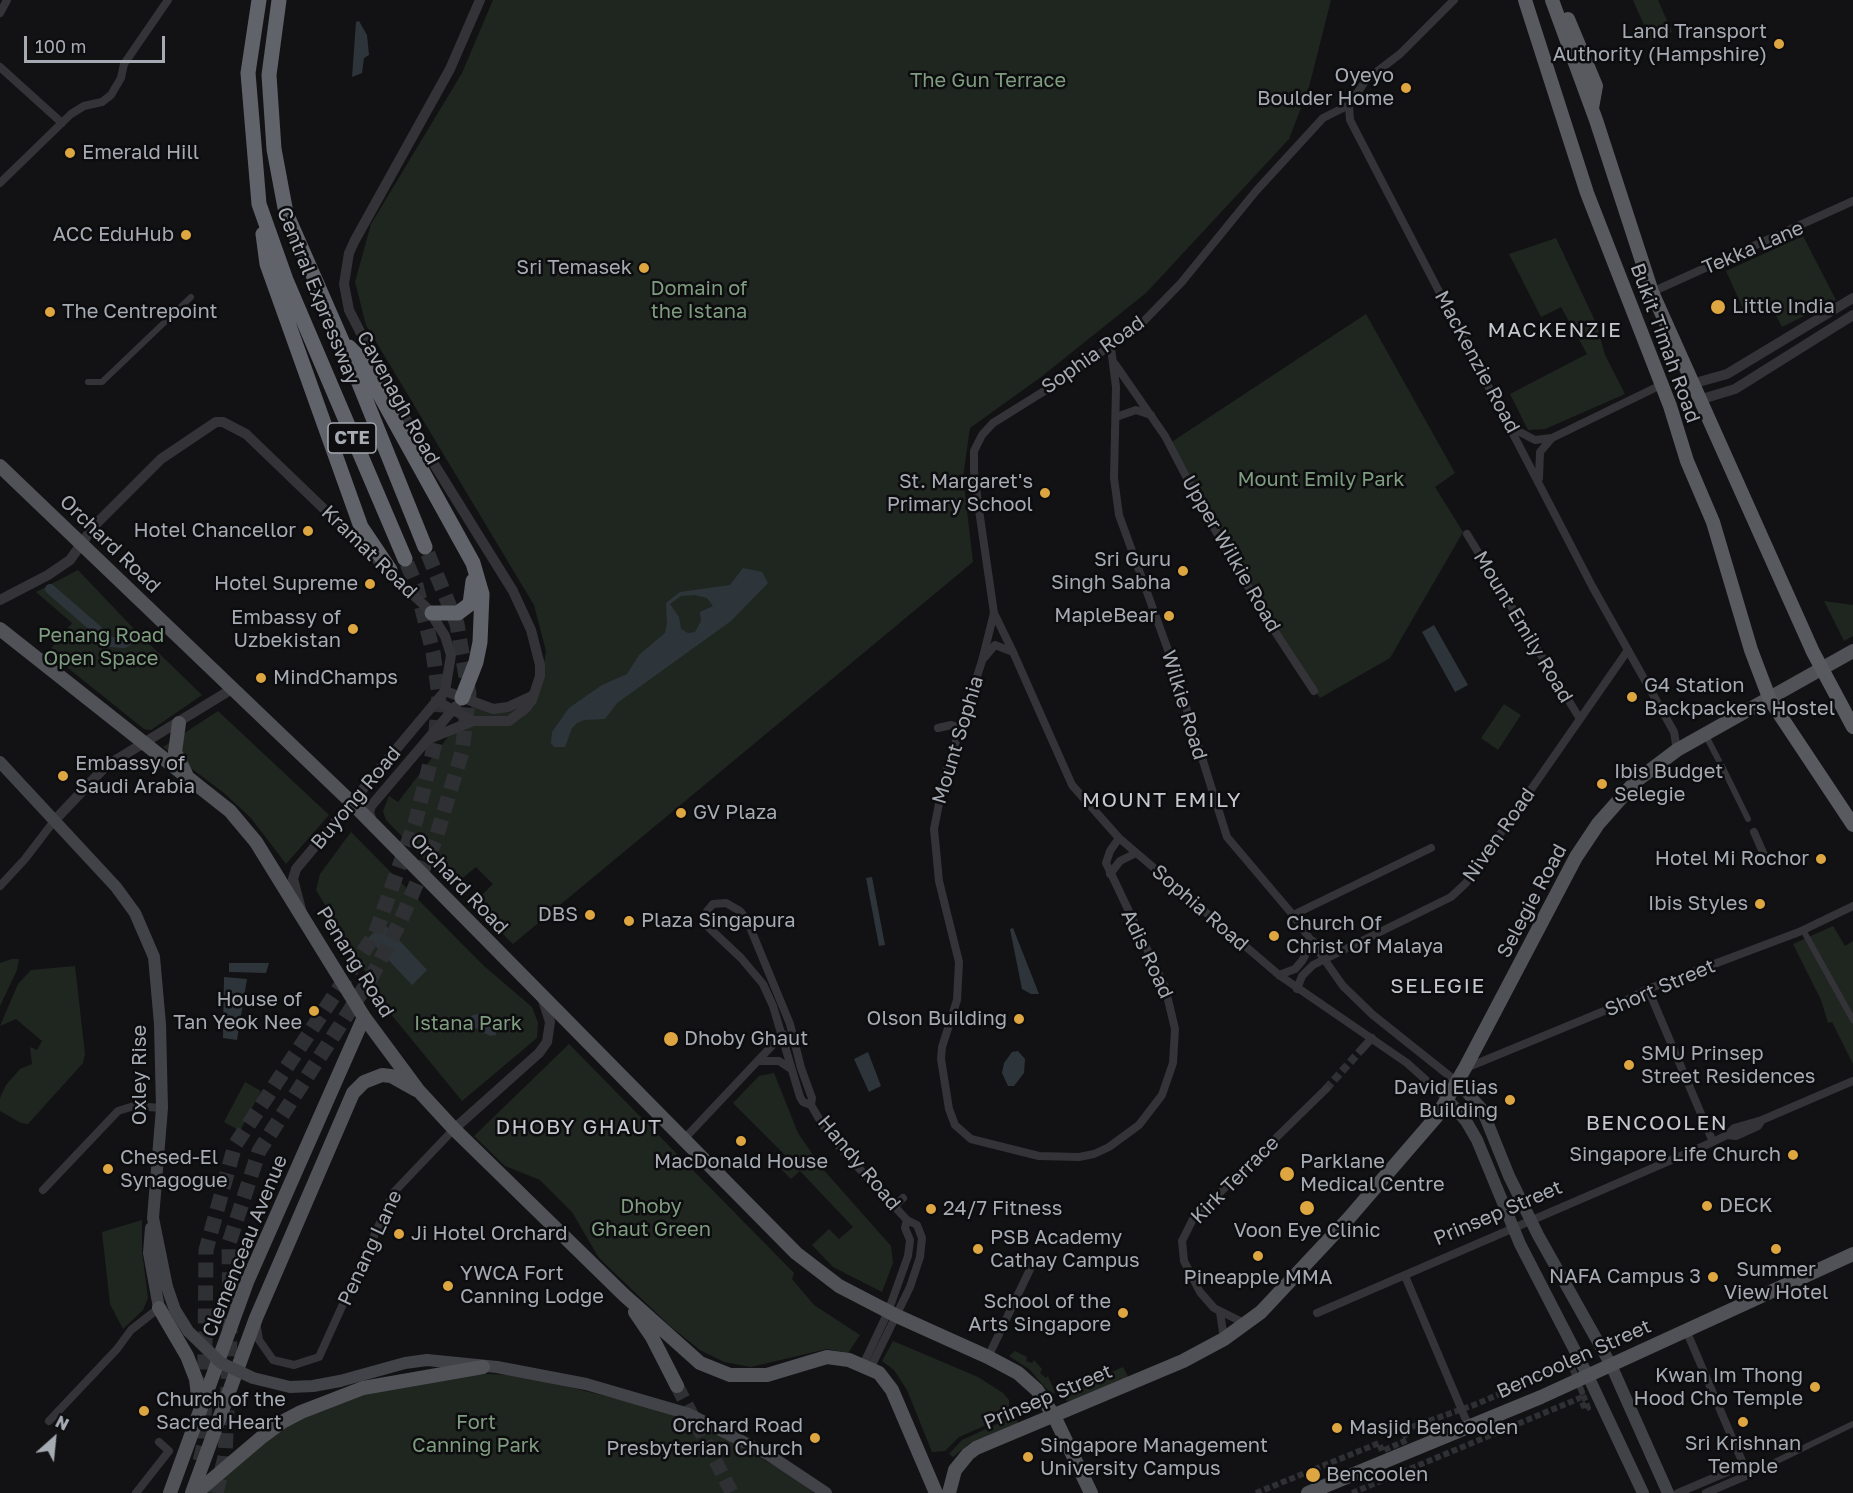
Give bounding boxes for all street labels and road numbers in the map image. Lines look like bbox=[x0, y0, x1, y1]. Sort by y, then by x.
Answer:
street label: Central Expressway bbox=[271, 204, 365, 388]
street label: Tekka Lane bbox=[1699, 216, 1807, 280]
street label: Bukit Timah Road bbox=[1625, 260, 1705, 426]
street label: MacKenzie Road bbox=[1429, 287, 1525, 437]
street label: Sophia Road bbox=[1037, 311, 1149, 399]
street label: Cavenagh Road bbox=[351, 327, 445, 469]
road number: CTE bbox=[328, 423, 376, 453]
street label: Upper Wilkie Road bbox=[1176, 471, 1286, 637]
street label: Orchard Road bbox=[55, 490, 165, 598]
street label: Kramat Road bbox=[316, 500, 422, 604]
street label: Mount Emily Road bbox=[1468, 547, 1578, 707]
street label: Wilkie Road bbox=[1156, 647, 1212, 763]
street label: Mount Sophia bbox=[927, 673, 989, 807]
street label: Buyong Road bbox=[306, 742, 406, 854]
street label: Niven Road bbox=[1458, 783, 1540, 887]
street label: Orchard Road bbox=[405, 829, 513, 939]
street label: Selegie Road bbox=[1492, 840, 1572, 962]
street label: Sophia Road bbox=[1147, 860, 1253, 956]
street label: Penang Road bbox=[311, 902, 399, 1022]
street label: Adis Road bbox=[1116, 906, 1178, 1002]
street label: Short Street bbox=[1601, 954, 1719, 1022]
street label: Oxley Rise bbox=[128, 1025, 152, 1125]
street label: Handy Road bbox=[812, 1111, 906, 1215]
street label: Kirk Terrace bbox=[1186, 1131, 1284, 1229]
street label: Clemenceau Avenue bbox=[197, 1151, 293, 1341]
street label: Prinsep Street bbox=[1430, 1175, 1566, 1251]
street label: Penang Lane bbox=[333, 1187, 407, 1309]
street label: Bencoolen Street bbox=[1493, 1314, 1655, 1404]
street label: Prinsep Street bbox=[980, 1359, 1116, 1435]

